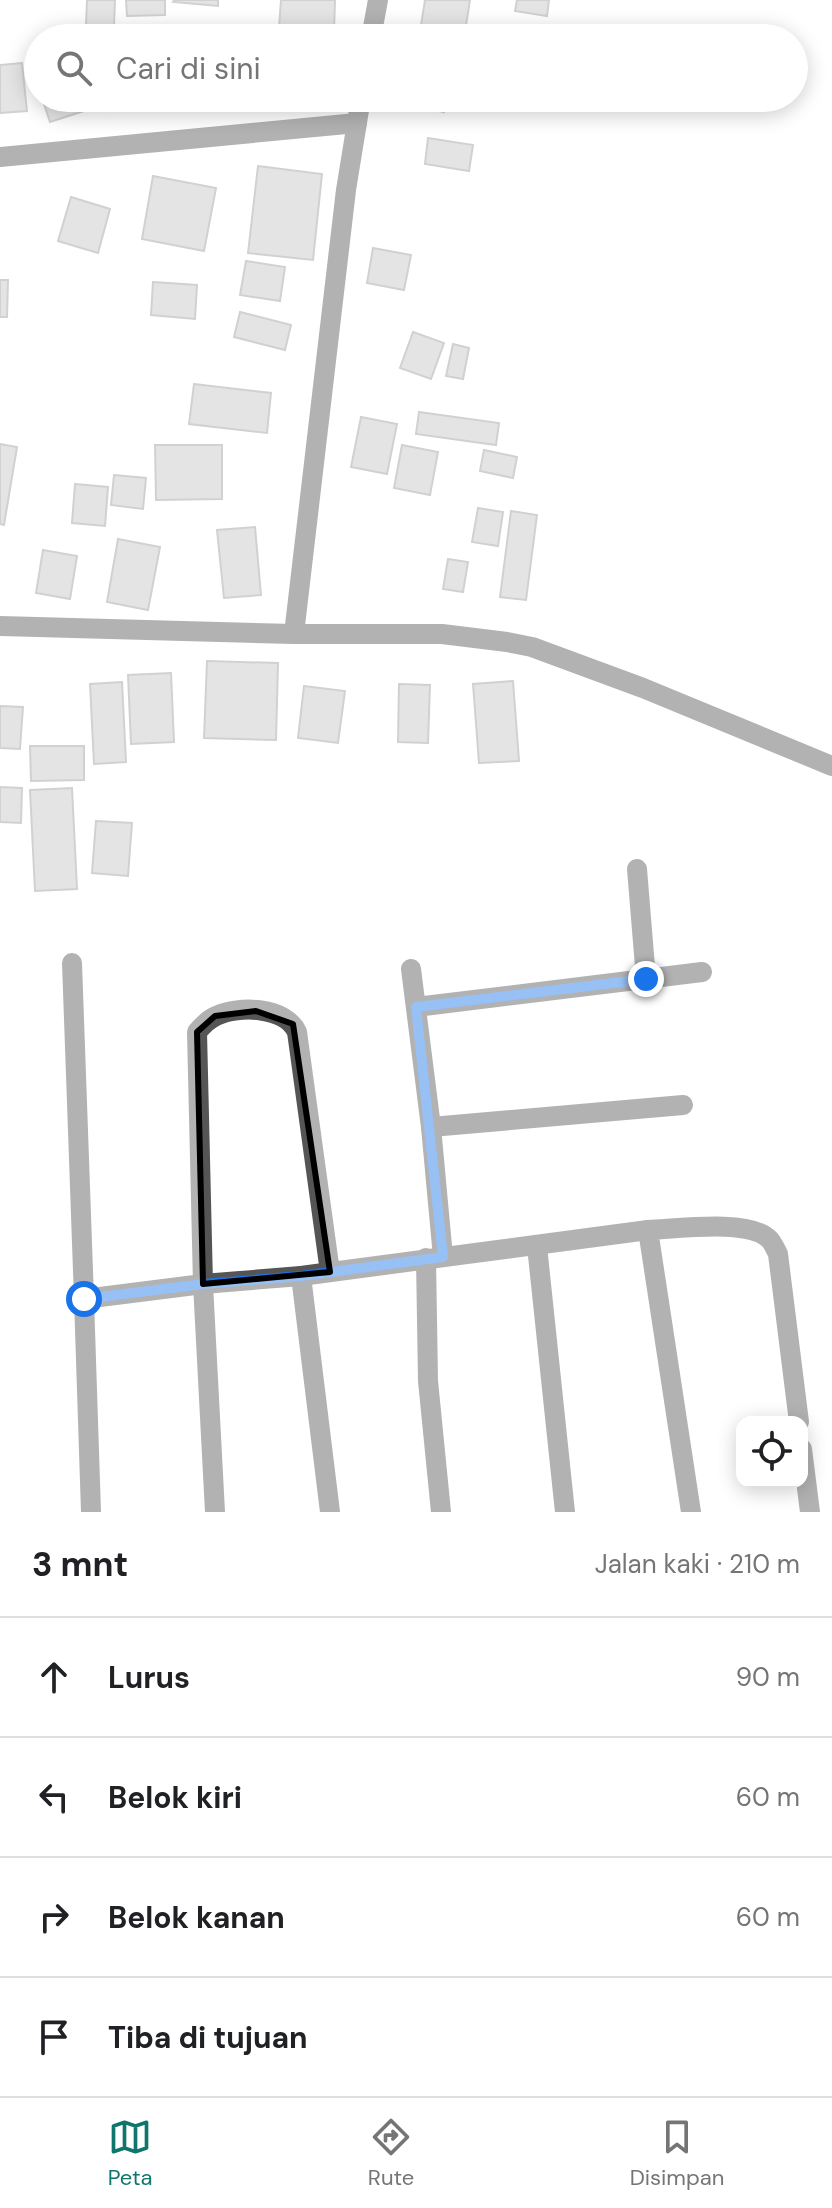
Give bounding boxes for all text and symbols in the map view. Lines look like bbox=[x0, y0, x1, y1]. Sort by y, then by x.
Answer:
search box bbox=[24, 24, 808, 112]
icon: search bbox=[52, 46, 96, 90]
text: Cari di sini bbox=[116, 49, 261, 88]
route end bbox=[628, 961, 664, 997]
route start bbox=[66, 1281, 102, 1317]
map controls bbox=[736, 1416, 808, 1488]
button: locate bbox=[736, 1416, 808, 1488]
text: 3 mnt bbox=[32, 1542, 128, 1587]
text: Jalan kaki · 210 m bbox=[595, 1547, 800, 1581]
icon: ahead bbox=[32, 1655, 76, 1699]
text: Lurus bbox=[108, 1658, 190, 1697]
text: 90 m bbox=[736, 1660, 800, 1694]
icon: left bbox=[32, 1775, 76, 1819]
text: Belok kiri bbox=[108, 1778, 242, 1817]
text: 60 m bbox=[736, 1780, 800, 1814]
icon: right bbox=[32, 1895, 76, 1939]
text: Belok kanan bbox=[108, 1898, 285, 1937]
text: 60 m bbox=[736, 1900, 800, 1934]
icon: arrive bbox=[32, 2015, 76, 2059]
text: Tiba di tujuan bbox=[108, 2018, 308, 2057]
tab: Peta bbox=[108, 2115, 153, 2192]
tab: Rute bbox=[368, 2115, 414, 2192]
tab: Disimpan bbox=[630, 2115, 724, 2192]

